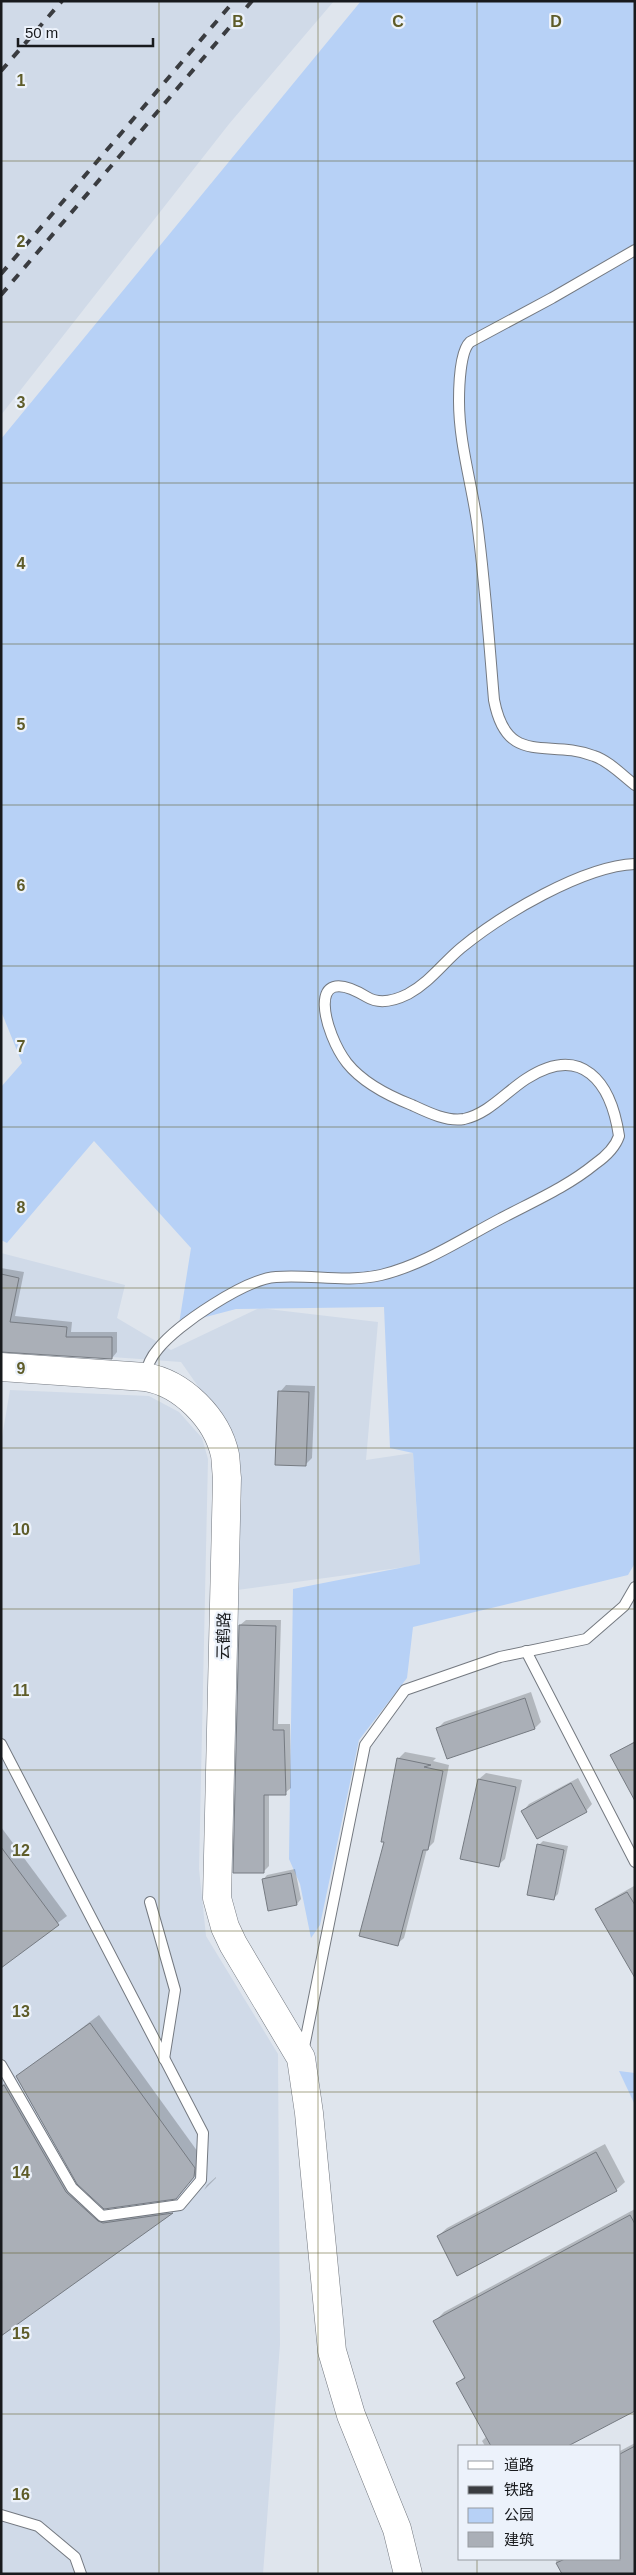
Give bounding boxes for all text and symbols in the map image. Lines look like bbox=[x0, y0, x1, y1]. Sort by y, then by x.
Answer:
text: B bbox=[232, 13, 244, 30]
text: C bbox=[392, 13, 404, 30]
text: D bbox=[550, 13, 562, 30]
scale bar bbox=[18, 15, 152, 47]
text: 50 m bbox=[25, 24, 58, 41]
text: 1 bbox=[17, 72, 26, 89]
text: 2 bbox=[17, 233, 26, 250]
text: 3 bbox=[17, 394, 26, 411]
text: 4 bbox=[17, 555, 26, 572]
text: 5 bbox=[17, 716, 26, 733]
text: 6 bbox=[17, 877, 26, 894]
text: 7 bbox=[17, 1038, 26, 1055]
text: 8 bbox=[17, 1199, 26, 1216]
text: 9 bbox=[17, 1360, 26, 1377]
text: 10 bbox=[12, 1521, 30, 1538]
street label: 云鹤路 bbox=[215, 1612, 232, 1660]
text: 11 bbox=[13, 1682, 30, 1699]
text: 12 bbox=[12, 1842, 30, 1859]
text: 13 bbox=[12, 2003, 30, 2020]
text: 14 bbox=[12, 2164, 30, 2181]
text: 15 bbox=[12, 2325, 30, 2342]
legend bbox=[458, 2445, 621, 2560]
text: 道路 bbox=[504, 2456, 534, 2473]
text: 铁路 bbox=[504, 2481, 534, 2498]
text: 16 bbox=[12, 2486, 30, 2503]
text: 公园 bbox=[504, 2506, 534, 2523]
text: 建筑 bbox=[504, 2531, 534, 2548]

